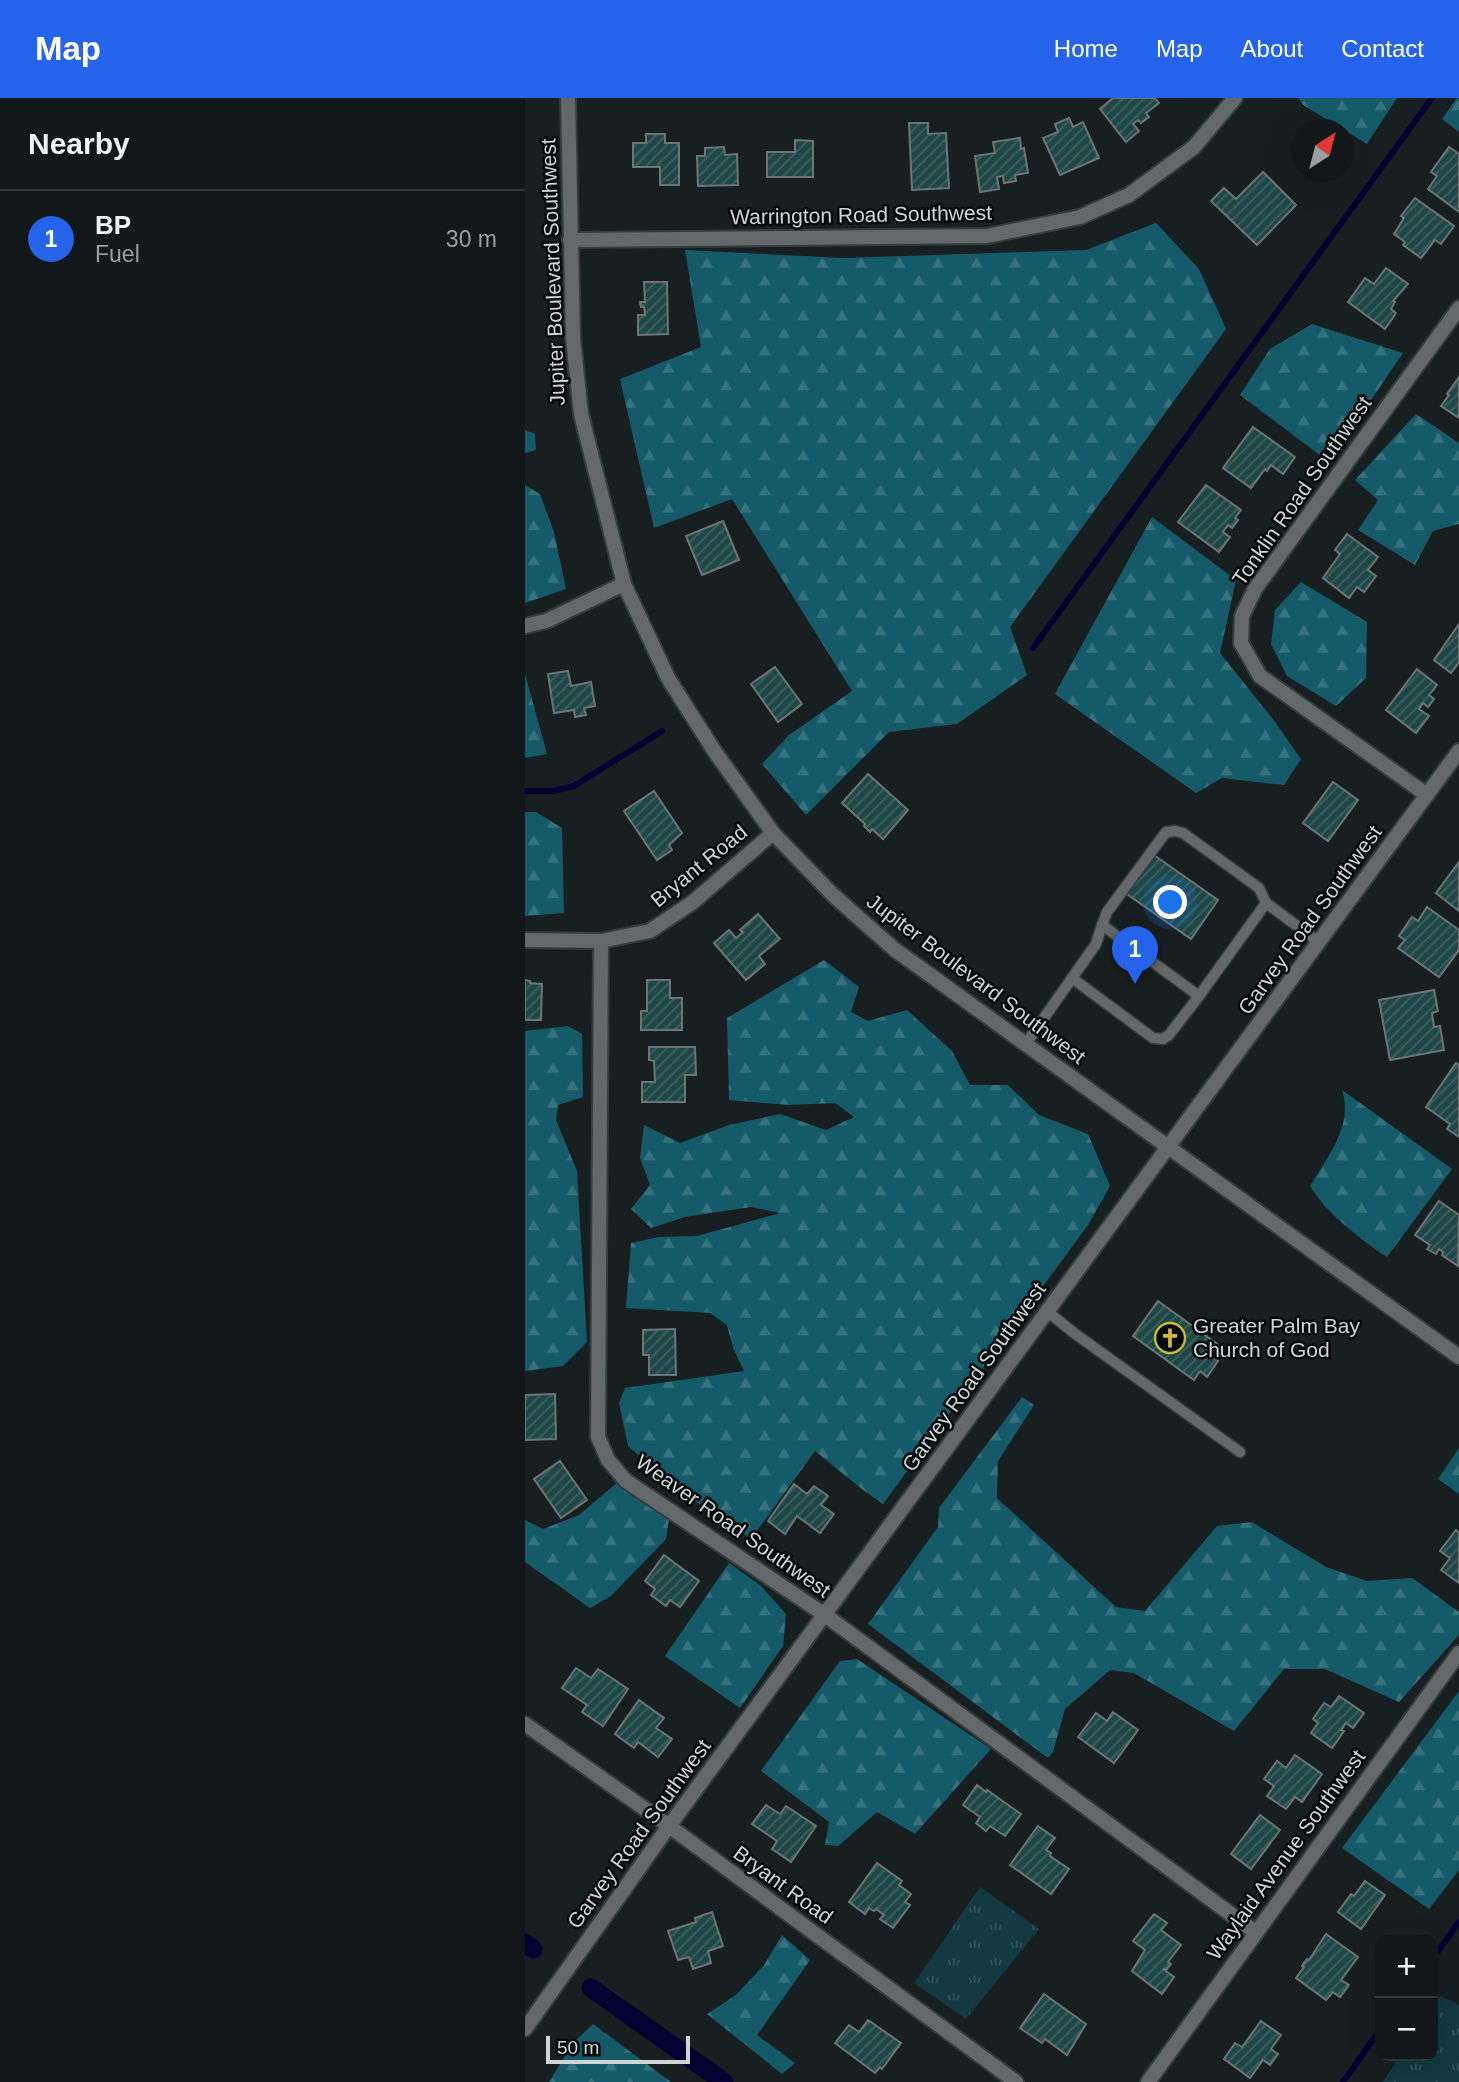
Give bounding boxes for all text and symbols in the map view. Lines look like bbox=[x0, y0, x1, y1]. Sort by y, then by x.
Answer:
text: Map bbox=[35, 30, 101, 67]
text: Home bbox=[1054, 35, 1118, 62]
text: Map bbox=[1156, 35, 1203, 62]
text: About bbox=[1241, 35, 1303, 62]
text: Contact bbox=[1341, 35, 1424, 62]
north arrow bbox=[1291, 119, 1354, 182]
text: Nearby bbox=[28, 127, 130, 160]
street label: Jupiter Boulevard Southwest bbox=[536, 138, 569, 406]
street label: Warrington Road Southwest bbox=[730, 201, 992, 228]
text: BP bbox=[95, 210, 131, 240]
text: 1 bbox=[45, 226, 57, 252]
text: 30 m bbox=[446, 226, 497, 252]
text: Fuel bbox=[95, 241, 140, 267]
street label: Tonklin Road Southwest bbox=[1228, 392, 1376, 590]
street label: Bryant Road bbox=[646, 820, 751, 911]
street label: Garvey Road Southwest bbox=[1233, 821, 1386, 1019]
your location bbox=[1153, 885, 1187, 919]
street label: Jupiter Boulevard Southwest bbox=[863, 889, 1090, 1068]
pin: 1 bbox=[1112, 926, 1158, 984]
street label: Garvey Road Southwest bbox=[897, 1278, 1050, 1476]
place label: Greater Palm Bay Church of God bbox=[1193, 1314, 1360, 1361]
church icon: Greater Palm Bay Church of God bbox=[1153, 1321, 1187, 1355]
street label: Weaver Road Southwest bbox=[632, 1450, 835, 1602]
street label: Garvey Road Southwest bbox=[562, 1735, 715, 1933]
street label: Waylaid Avenue Southwest bbox=[1202, 1745, 1369, 1964]
street label: Bryant Road bbox=[729, 1841, 837, 1928]
map controls bbox=[1375, 1935, 1438, 2061]
button: + bbox=[1375, 1935, 1438, 1998]
button: − bbox=[1375, 1998, 1438, 2061]
scale bar bbox=[546, 2033, 689, 2065]
text: 50 m bbox=[557, 2037, 599, 2058]

